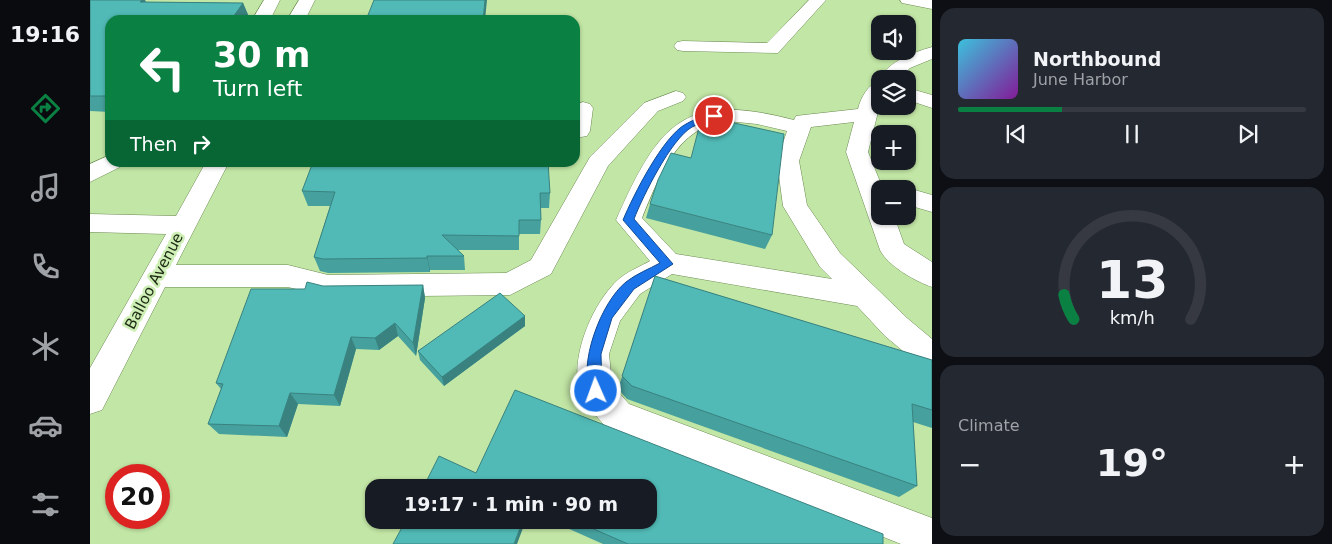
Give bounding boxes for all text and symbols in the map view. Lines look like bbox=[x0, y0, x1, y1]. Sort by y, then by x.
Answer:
map controls bbox=[871, 15, 916, 225]
button: sound bbox=[871, 15, 916, 60]
text: 19:16 bbox=[10, 22, 80, 47]
icon: left bbox=[130, 35, 195, 100]
text: 30 m bbox=[213, 35, 310, 75]
text: Northbound bbox=[1033, 48, 1161, 70]
button: layers bbox=[871, 70, 916, 115]
text: June Harbor bbox=[1033, 70, 1128, 89]
text: Turn left bbox=[213, 76, 302, 101]
icon: directions bbox=[28, 91, 63, 126]
pin bbox=[693, 95, 735, 137]
icon: arrive bbox=[700, 102, 728, 130]
icon: previous bbox=[1002, 120, 1030, 148]
icon: pause bbox=[1118, 120, 1146, 148]
icon: next bbox=[1234, 120, 1262, 148]
button: + bbox=[871, 125, 916, 170]
icon: right bbox=[187, 130, 215, 158]
text: Then bbox=[130, 133, 177, 155]
icon: music bbox=[28, 170, 63, 205]
button: − bbox=[871, 180, 916, 225]
street label: Balloo Avenue bbox=[121, 230, 187, 332]
icon: phone bbox=[28, 249, 63, 284]
text: 13 bbox=[1096, 250, 1168, 310]
text: km/h bbox=[1109, 307, 1155, 328]
icon: climate bbox=[28, 329, 63, 364]
position arrow bbox=[569, 364, 621, 416]
icon: car bbox=[28, 408, 63, 443]
text: Climate bbox=[958, 416, 1020, 435]
text: 19° bbox=[1096, 441, 1168, 485]
text: − bbox=[958, 448, 981, 481]
text: + bbox=[1283, 448, 1306, 481]
speed limit sign: 20 bbox=[105, 464, 170, 529]
icon: filters bbox=[28, 487, 63, 522]
text: 19:17 · 1 min · 90 m bbox=[404, 493, 618, 515]

